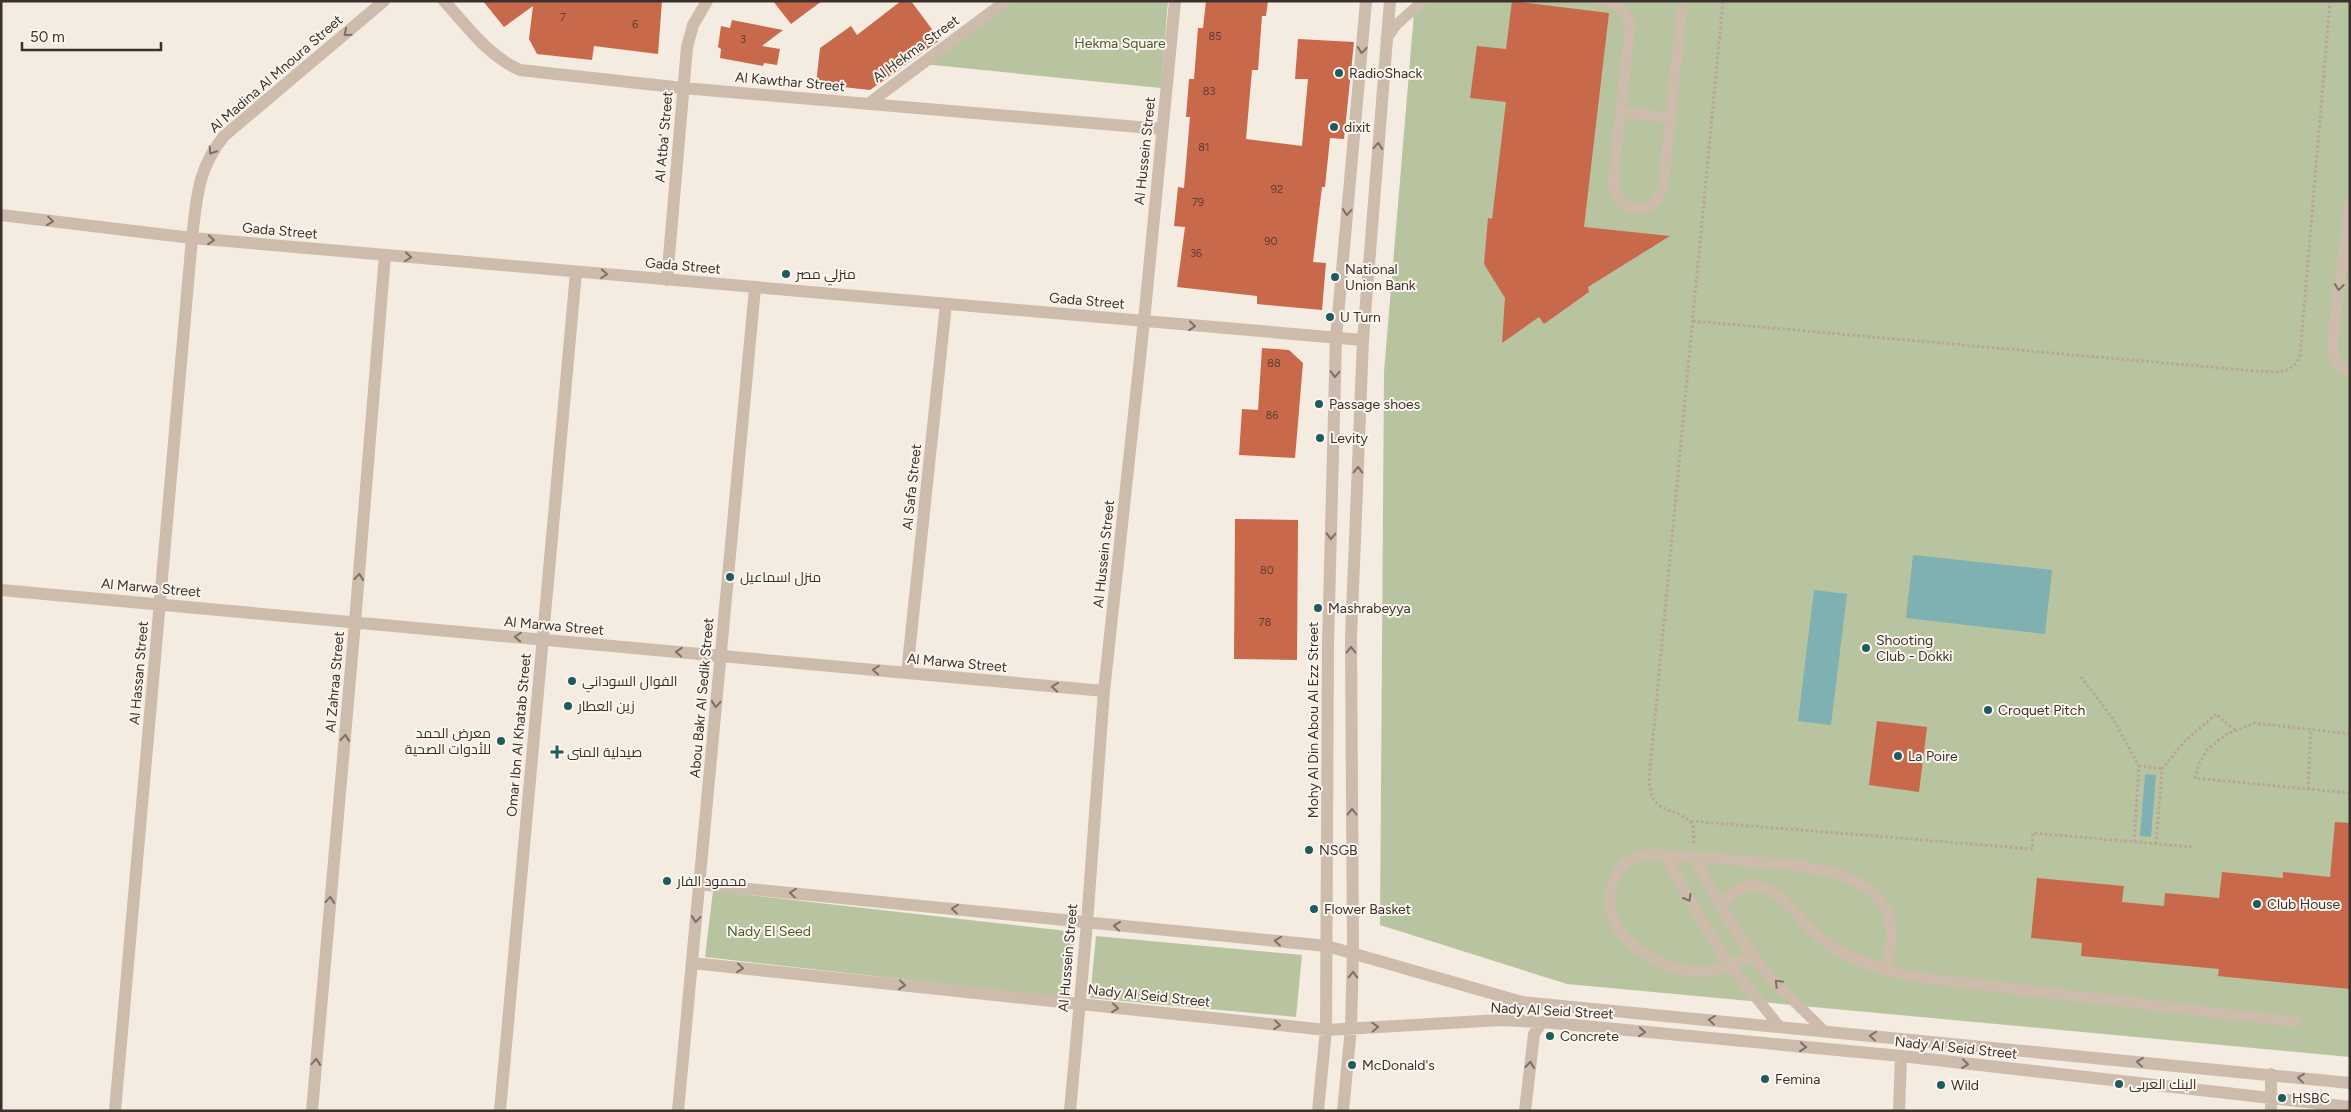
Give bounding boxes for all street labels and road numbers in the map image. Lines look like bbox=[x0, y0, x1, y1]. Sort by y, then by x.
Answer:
street label: Al Madina Al Mnoura Street bbox=[206, 11, 346, 137]
street label: Al Hekma Street bbox=[869, 12, 963, 86]
street label: Al Kawthar Street bbox=[734, 69, 846, 95]
street label: Al Atba' Street bbox=[652, 91, 676, 183]
street label: Al Hussein Street bbox=[1131, 96, 1159, 206]
street label: Gada Street bbox=[242, 219, 318, 243]
street label: Gada Street bbox=[645, 254, 721, 278]
street label: Gada Street bbox=[1049, 289, 1125, 313]
street label: Al Safa Street bbox=[899, 443, 925, 531]
street label: Al Hussein Street bbox=[1090, 499, 1118, 609]
street label: Al Marwa Street bbox=[100, 575, 202, 601]
street label: Al Marwa Street bbox=[503, 613, 605, 639]
street label: Abou Bakr Al Sedik Street bbox=[687, 617, 717, 779]
street label: Al Hassan Street bbox=[126, 620, 152, 726]
street label: Mohy Al Din Abou Al Ezz Street bbox=[1305, 622, 1322, 818]
street label: Al Zahraa Street bbox=[322, 631, 348, 733]
street label: Al Marwa Street bbox=[906, 650, 1008, 676]
street label: Omar Ibn Al Khatab Street bbox=[503, 652, 535, 818]
street label: Al Hussein Street bbox=[1055, 903, 1081, 1013]
street label: Nady Al Seid Street bbox=[1087, 981, 1211, 1011]
street label: Nady Al Seid Street bbox=[1490, 999, 1614, 1023]
street label: Nady Al Seid Street bbox=[1894, 1033, 2018, 1063]

